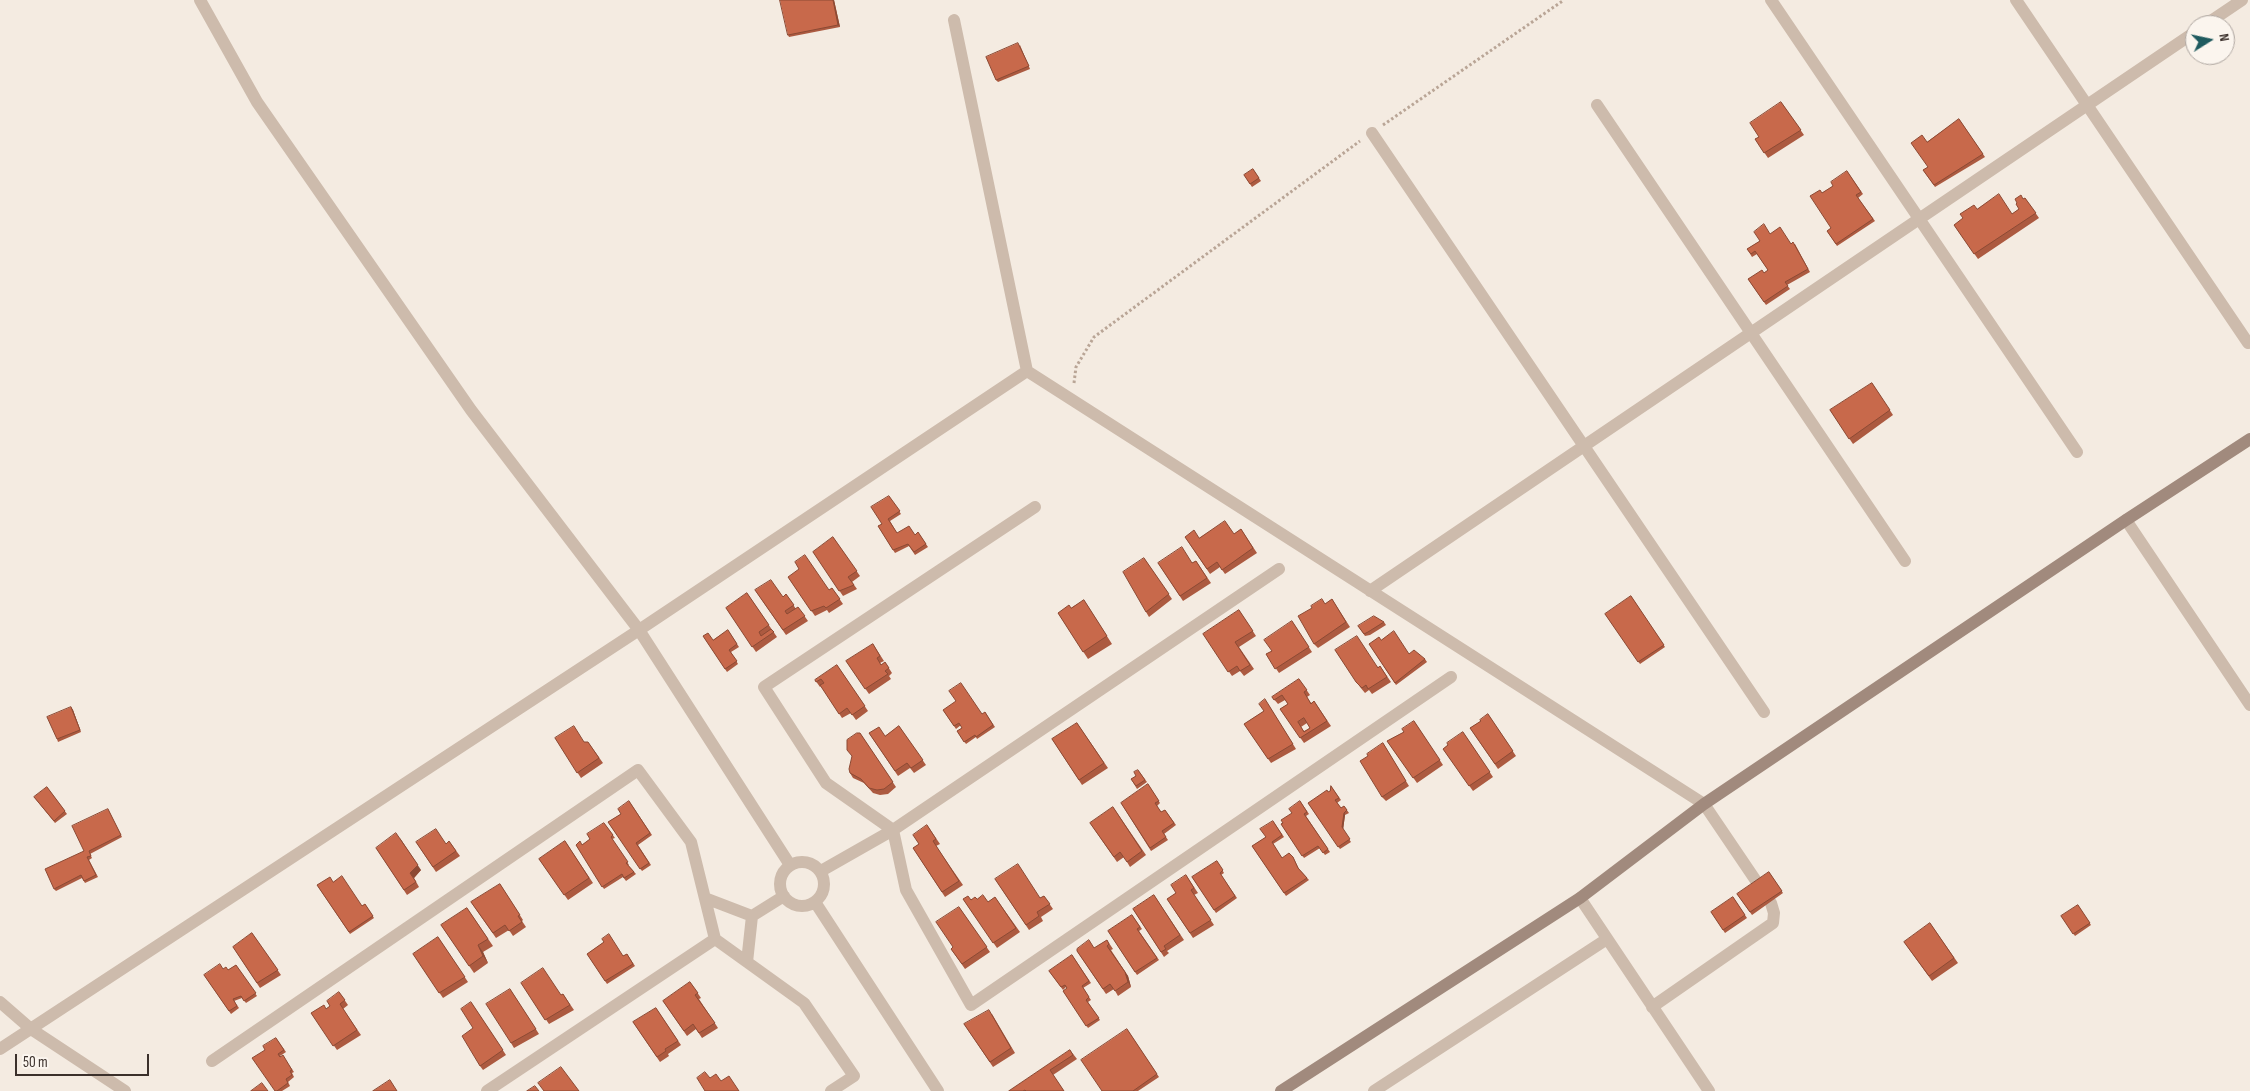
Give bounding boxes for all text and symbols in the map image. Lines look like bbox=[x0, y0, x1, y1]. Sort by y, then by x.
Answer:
north arrow bbox=[2185, 15, 2235, 65]
text: N bbox=[2215, 32, 2233, 43]
scale bar bbox=[18, 1044, 151, 1076]
text: 50 m bbox=[23, 1053, 48, 1072]

